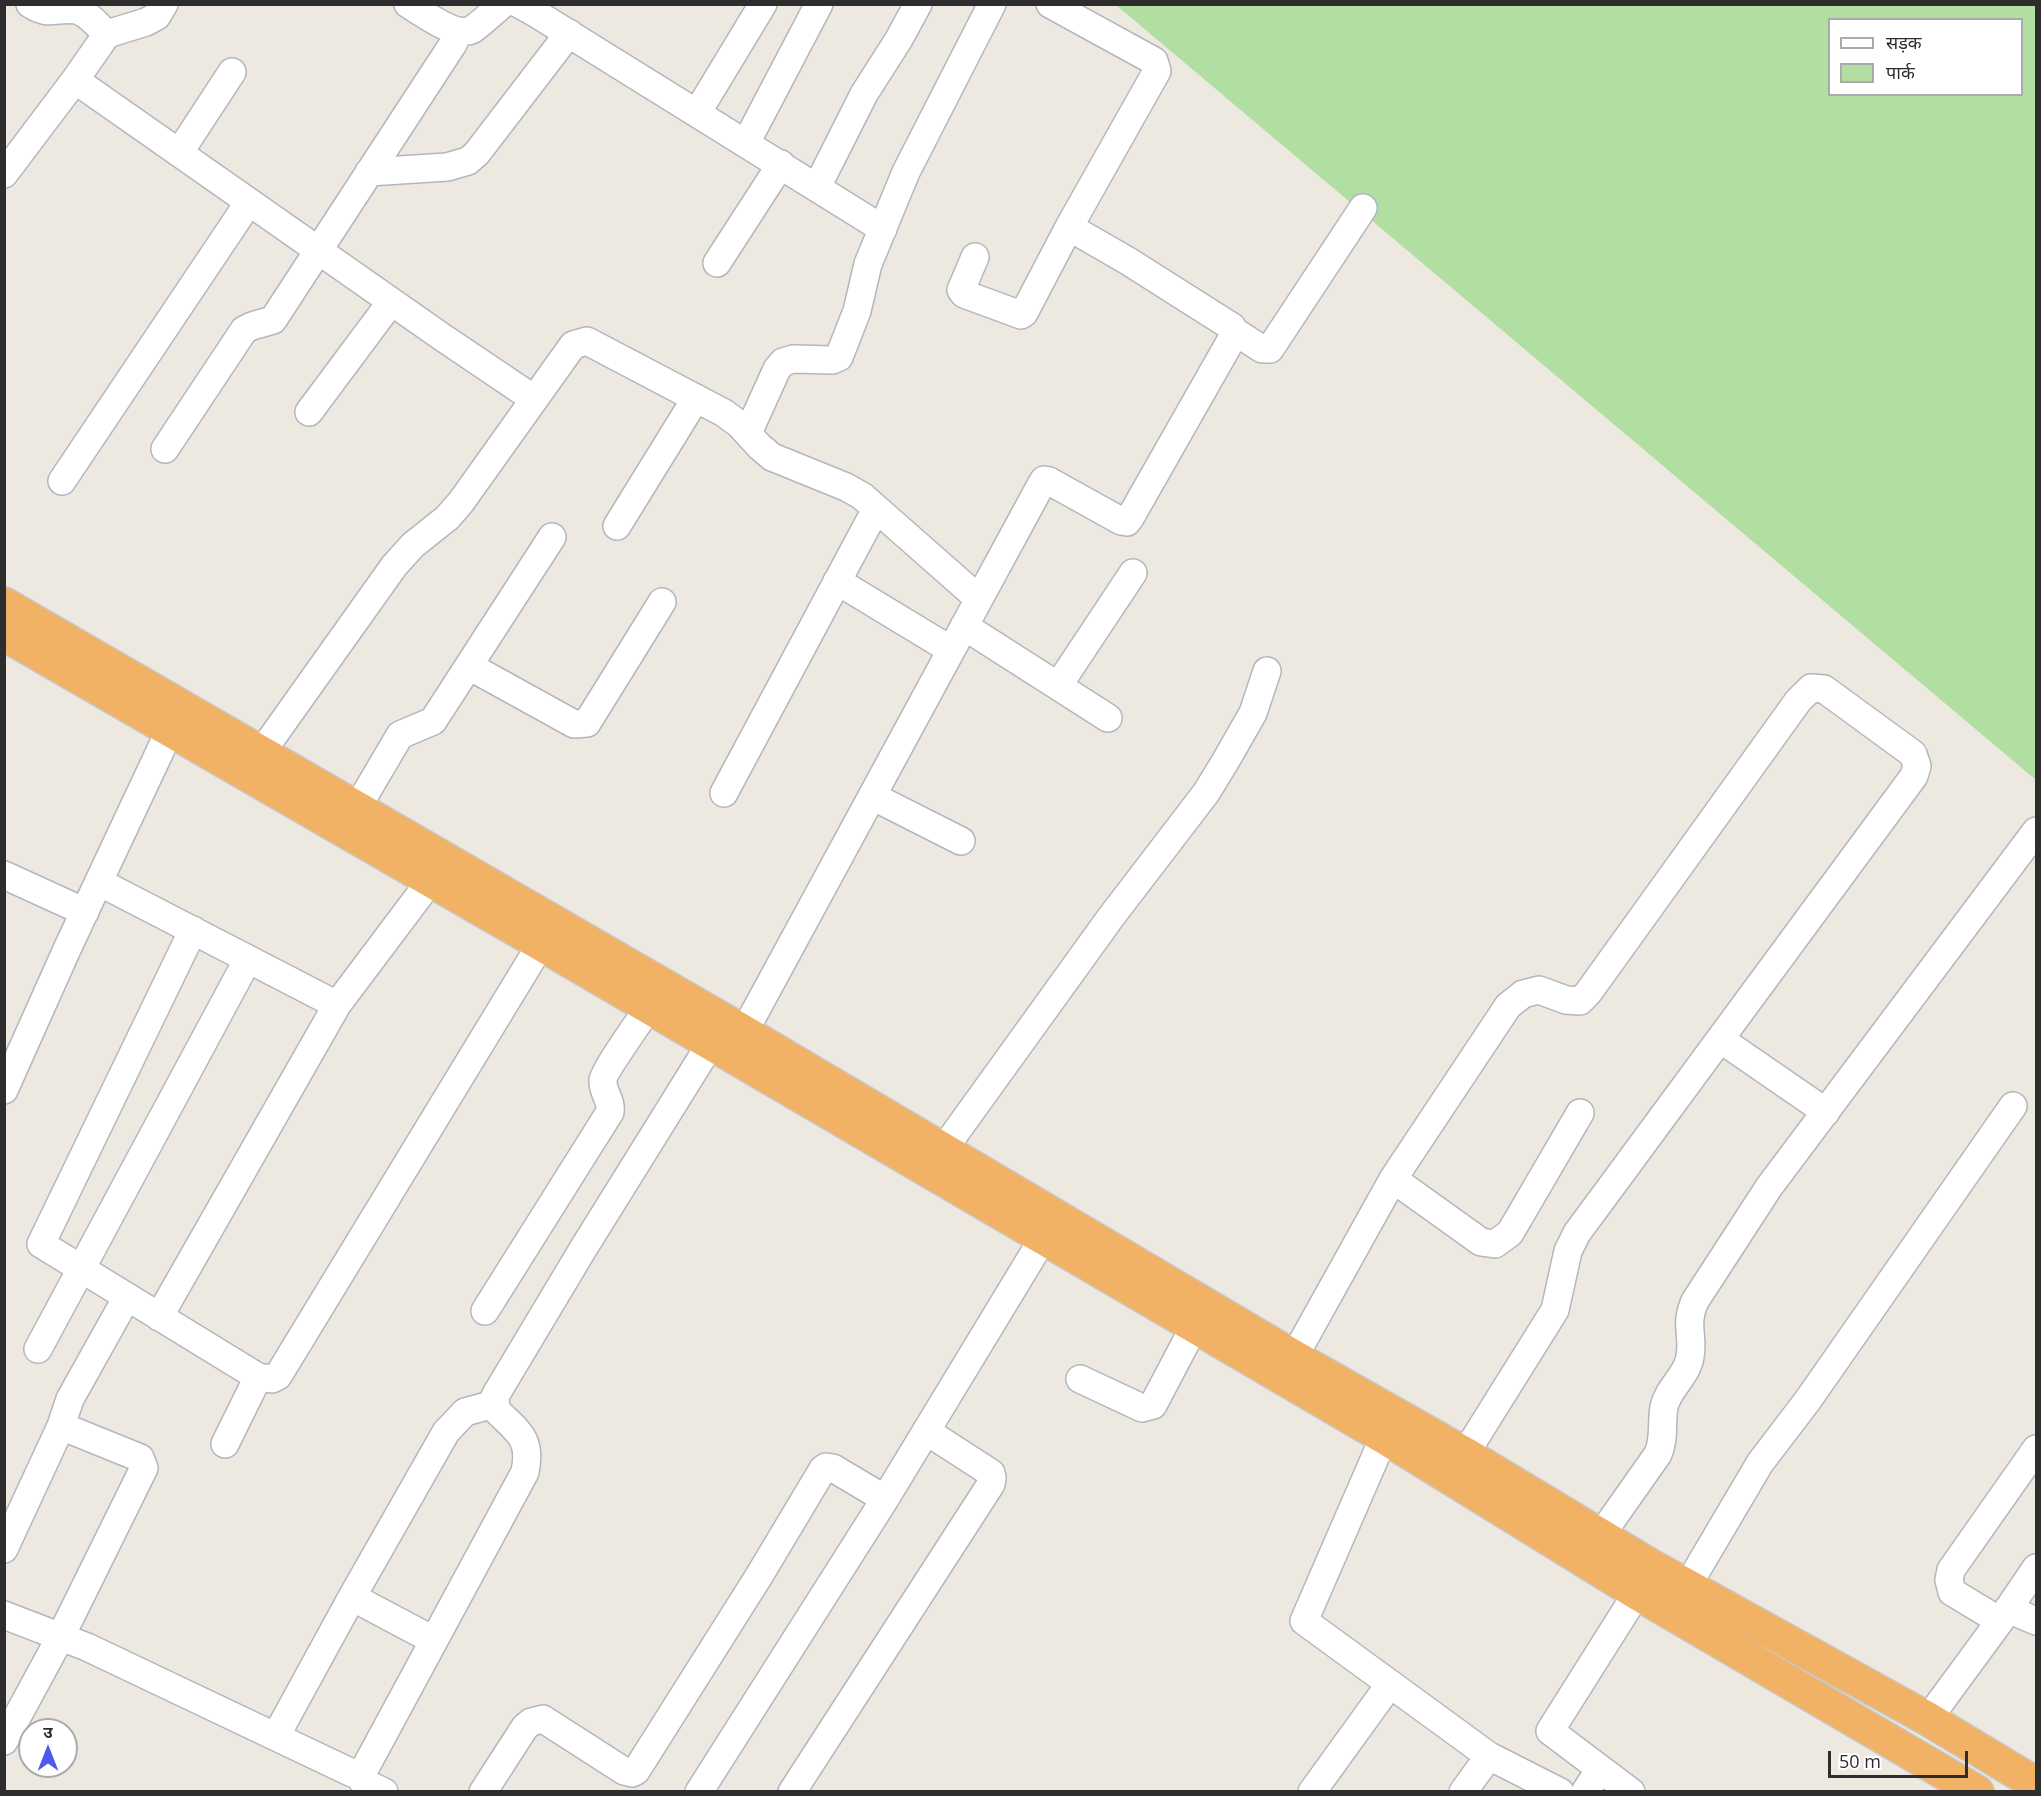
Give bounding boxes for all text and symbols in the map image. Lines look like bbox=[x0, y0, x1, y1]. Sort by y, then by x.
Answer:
legend bbox=[1828, 18, 2023, 96]
text: सड़क bbox=[1886, 30, 1922, 54]
text: पार्क bbox=[1886, 60, 1915, 84]
north arrow bbox=[18, 1718, 78, 1778]
text: उ bbox=[43, 1721, 53, 1743]
scale bar bbox=[1831, 1739, 1970, 1777]
text: 50 m bbox=[1839, 1749, 1881, 1773]

